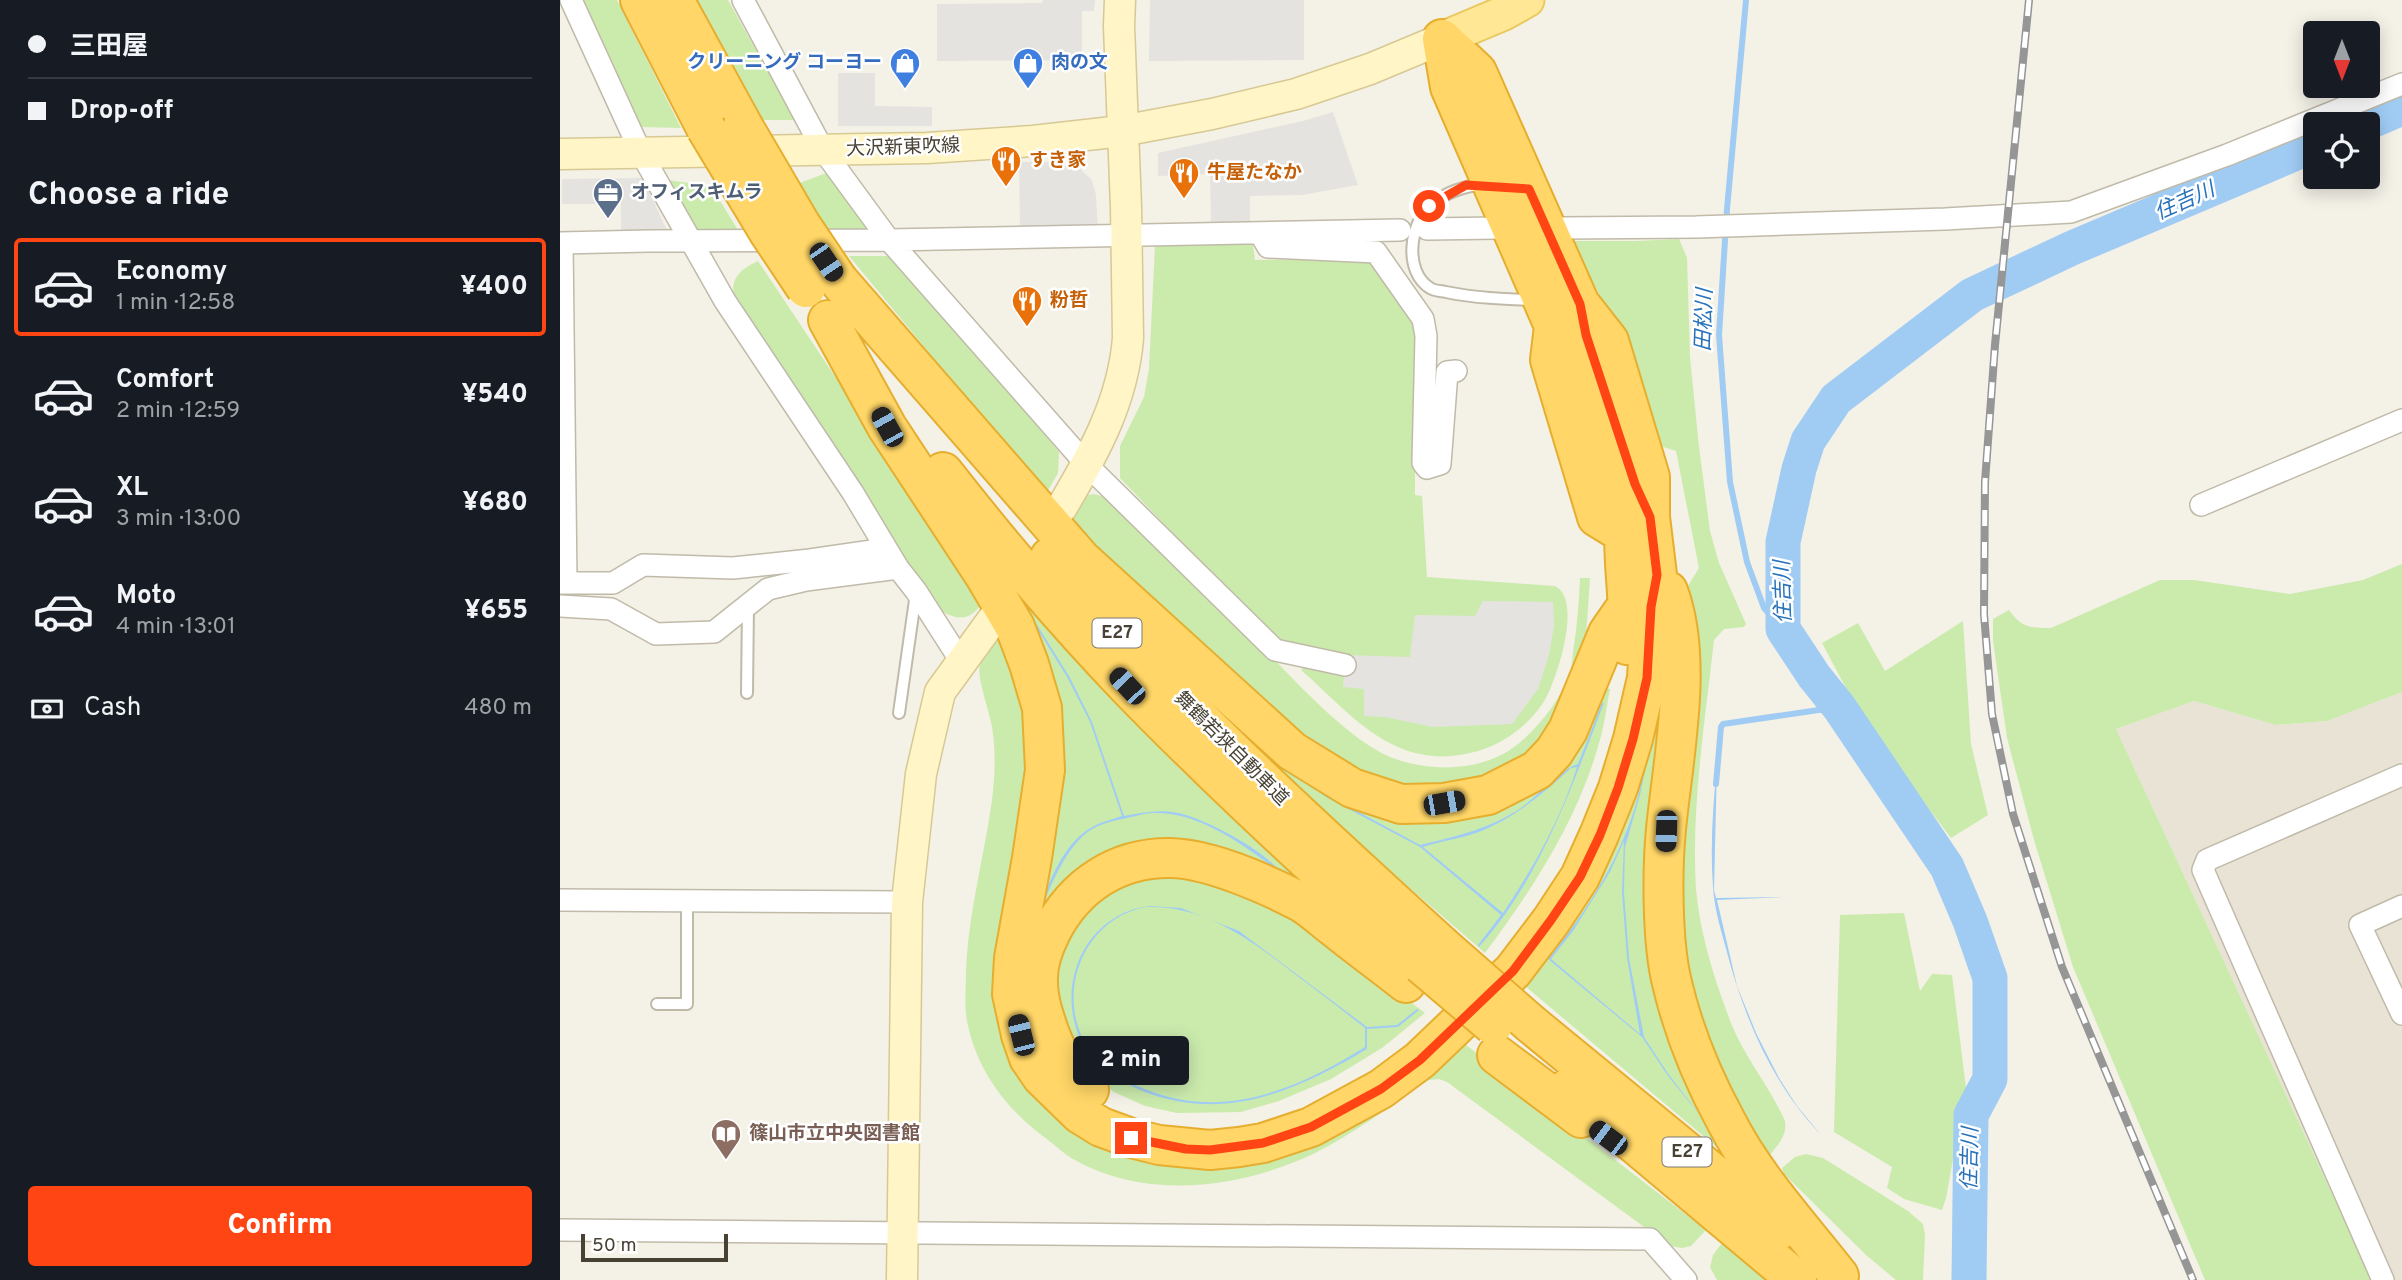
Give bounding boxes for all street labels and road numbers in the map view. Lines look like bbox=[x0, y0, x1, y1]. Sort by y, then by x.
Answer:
street label: 大沢新東吹線 bbox=[846, 134, 960, 162]
road number: E27 bbox=[1092, 618, 1142, 648]
street label: 舞鶴若狭自動車道 bbox=[1169, 687, 1293, 811]
road number: E27 bbox=[1662, 1138, 1712, 1167]

